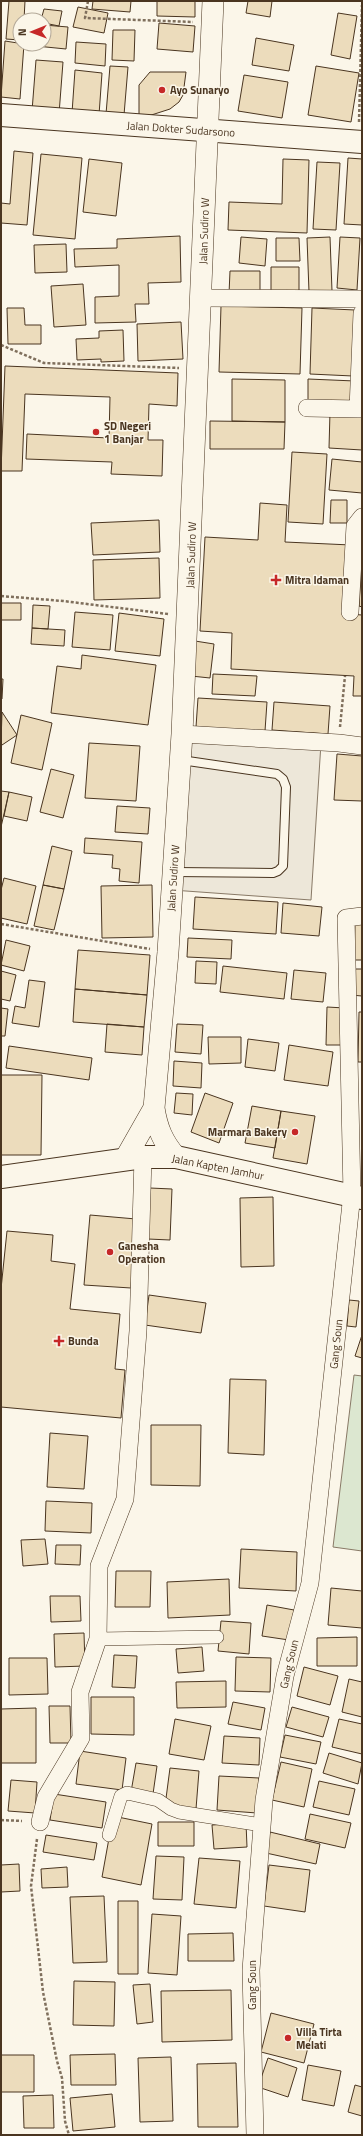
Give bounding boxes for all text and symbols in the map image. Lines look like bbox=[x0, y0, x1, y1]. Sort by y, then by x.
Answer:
north arrow bbox=[12, 12, 52, 52]
text: N bbox=[14, 28, 30, 36]
place label: Ayo Sunaryo bbox=[170, 82, 229, 98]
marker: Ayo Sunaryo bbox=[157, 85, 167, 95]
street label: Jalan Dokter Sudarsono bbox=[126, 117, 236, 141]
street label: Jalan Sudiro W bbox=[195, 197, 213, 265]
place label: SD Negeri 1 Banjar bbox=[104, 418, 151, 447]
marker: SD Negeri 1 Banjar bbox=[91, 427, 101, 437]
street label: Jalan Sudiro W bbox=[182, 521, 200, 589]
place label: Mitra Idaman bbox=[285, 572, 349, 588]
marker: Mitra Idaman bbox=[270, 574, 282, 586]
street label: Jalan Sudiro W bbox=[163, 844, 183, 912]
place label: Marmara Bakery bbox=[208, 1124, 287, 1140]
marker: Marmara Bakery bbox=[290, 1127, 300, 1137]
street label: Jalan Kapten Jamhur bbox=[170, 1150, 266, 1184]
place label: Ganesha Operation bbox=[118, 1238, 165, 1267]
marker: Ganesha Operation bbox=[105, 1247, 115, 1257]
street label: Gang Soun bbox=[325, 1318, 347, 1370]
place label: Bunda bbox=[68, 1333, 99, 1349]
marker: Bunda bbox=[53, 1335, 65, 1347]
street label: Gang Soun bbox=[276, 1638, 302, 1690]
street label: Gang Soun bbox=[244, 1960, 260, 2010]
place label: Villa Tirta Melati bbox=[296, 2024, 342, 2053]
marker: Villa Tirta Melati bbox=[283, 2033, 293, 2043]

